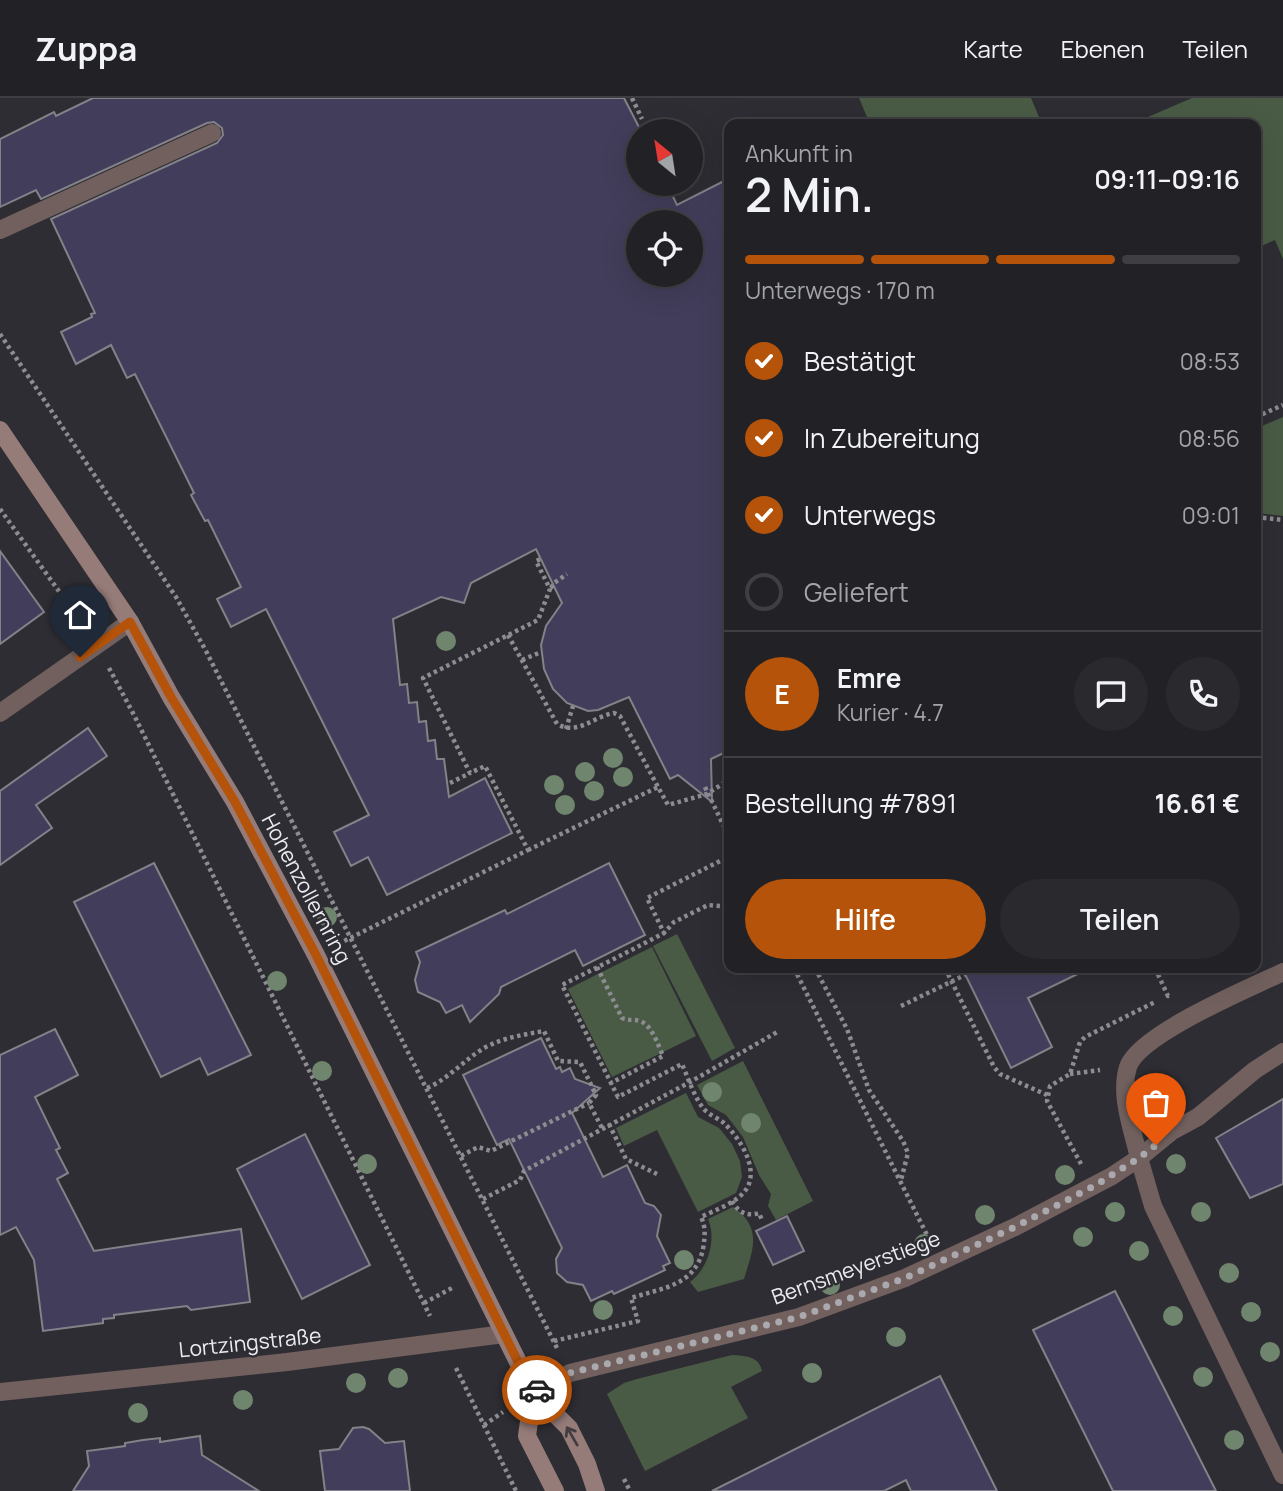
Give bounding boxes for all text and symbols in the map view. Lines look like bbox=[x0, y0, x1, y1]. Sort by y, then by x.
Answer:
text: Zuppa bbox=[35, 26, 137, 71]
text: Karte bbox=[963, 32, 1023, 65]
text: Ebenen bbox=[1061, 32, 1144, 65]
text: Teilen bbox=[1182, 32, 1248, 65]
north arrow bbox=[626, 119, 704, 196]
map controls bbox=[626, 119, 703, 287]
text: Ankunft in bbox=[745, 137, 853, 169]
text: 09:11–09:16 bbox=[1094, 161, 1240, 197]
text: 2 Min. bbox=[745, 163, 874, 226]
button: locate bbox=[626, 210, 703, 287]
text: Unterwegs · 170 m bbox=[745, 274, 935, 306]
icon: check bbox=[745, 342, 783, 380]
text: Bestätigt bbox=[804, 343, 916, 379]
text: 08:53 bbox=[1180, 345, 1240, 377]
icon: check bbox=[745, 419, 783, 457]
text: In Zubereitung bbox=[804, 420, 980, 456]
text: 08:56 bbox=[1178, 422, 1240, 454]
icon: check bbox=[745, 496, 783, 534]
text: Unterwegs bbox=[804, 497, 936, 533]
text: 09:01 bbox=[1182, 499, 1240, 531]
text: Geliefert bbox=[804, 574, 909, 610]
pin bbox=[50, 585, 110, 657]
icon: home bbox=[61, 596, 99, 634]
button: chat bbox=[1074, 657, 1148, 731]
button: phone bbox=[1166, 657, 1240, 731]
text: Emre bbox=[837, 660, 901, 696]
text: E bbox=[774, 676, 790, 712]
text: Kurier · 4.7 bbox=[837, 696, 944, 728]
text: Bestellung #7891 bbox=[745, 785, 957, 821]
text: 16.61 € bbox=[1154, 785, 1240, 821]
street label: Hohenzollernring bbox=[256, 809, 358, 968]
button: Hilfe bbox=[745, 879, 986, 959]
button: Teilen bbox=[1000, 879, 1240, 959]
pin bbox=[1126, 1073, 1186, 1145]
icon: bag bbox=[1137, 1084, 1175, 1122]
street label: Bernsmeyerstiege bbox=[768, 1224, 944, 1311]
street label: Lortzingstraße bbox=[177, 1321, 323, 1363]
courier bbox=[502, 1355, 572, 1425]
icon: car bbox=[518, 1371, 556, 1409]
one-way arrow bbox=[565, 1427, 579, 1447]

